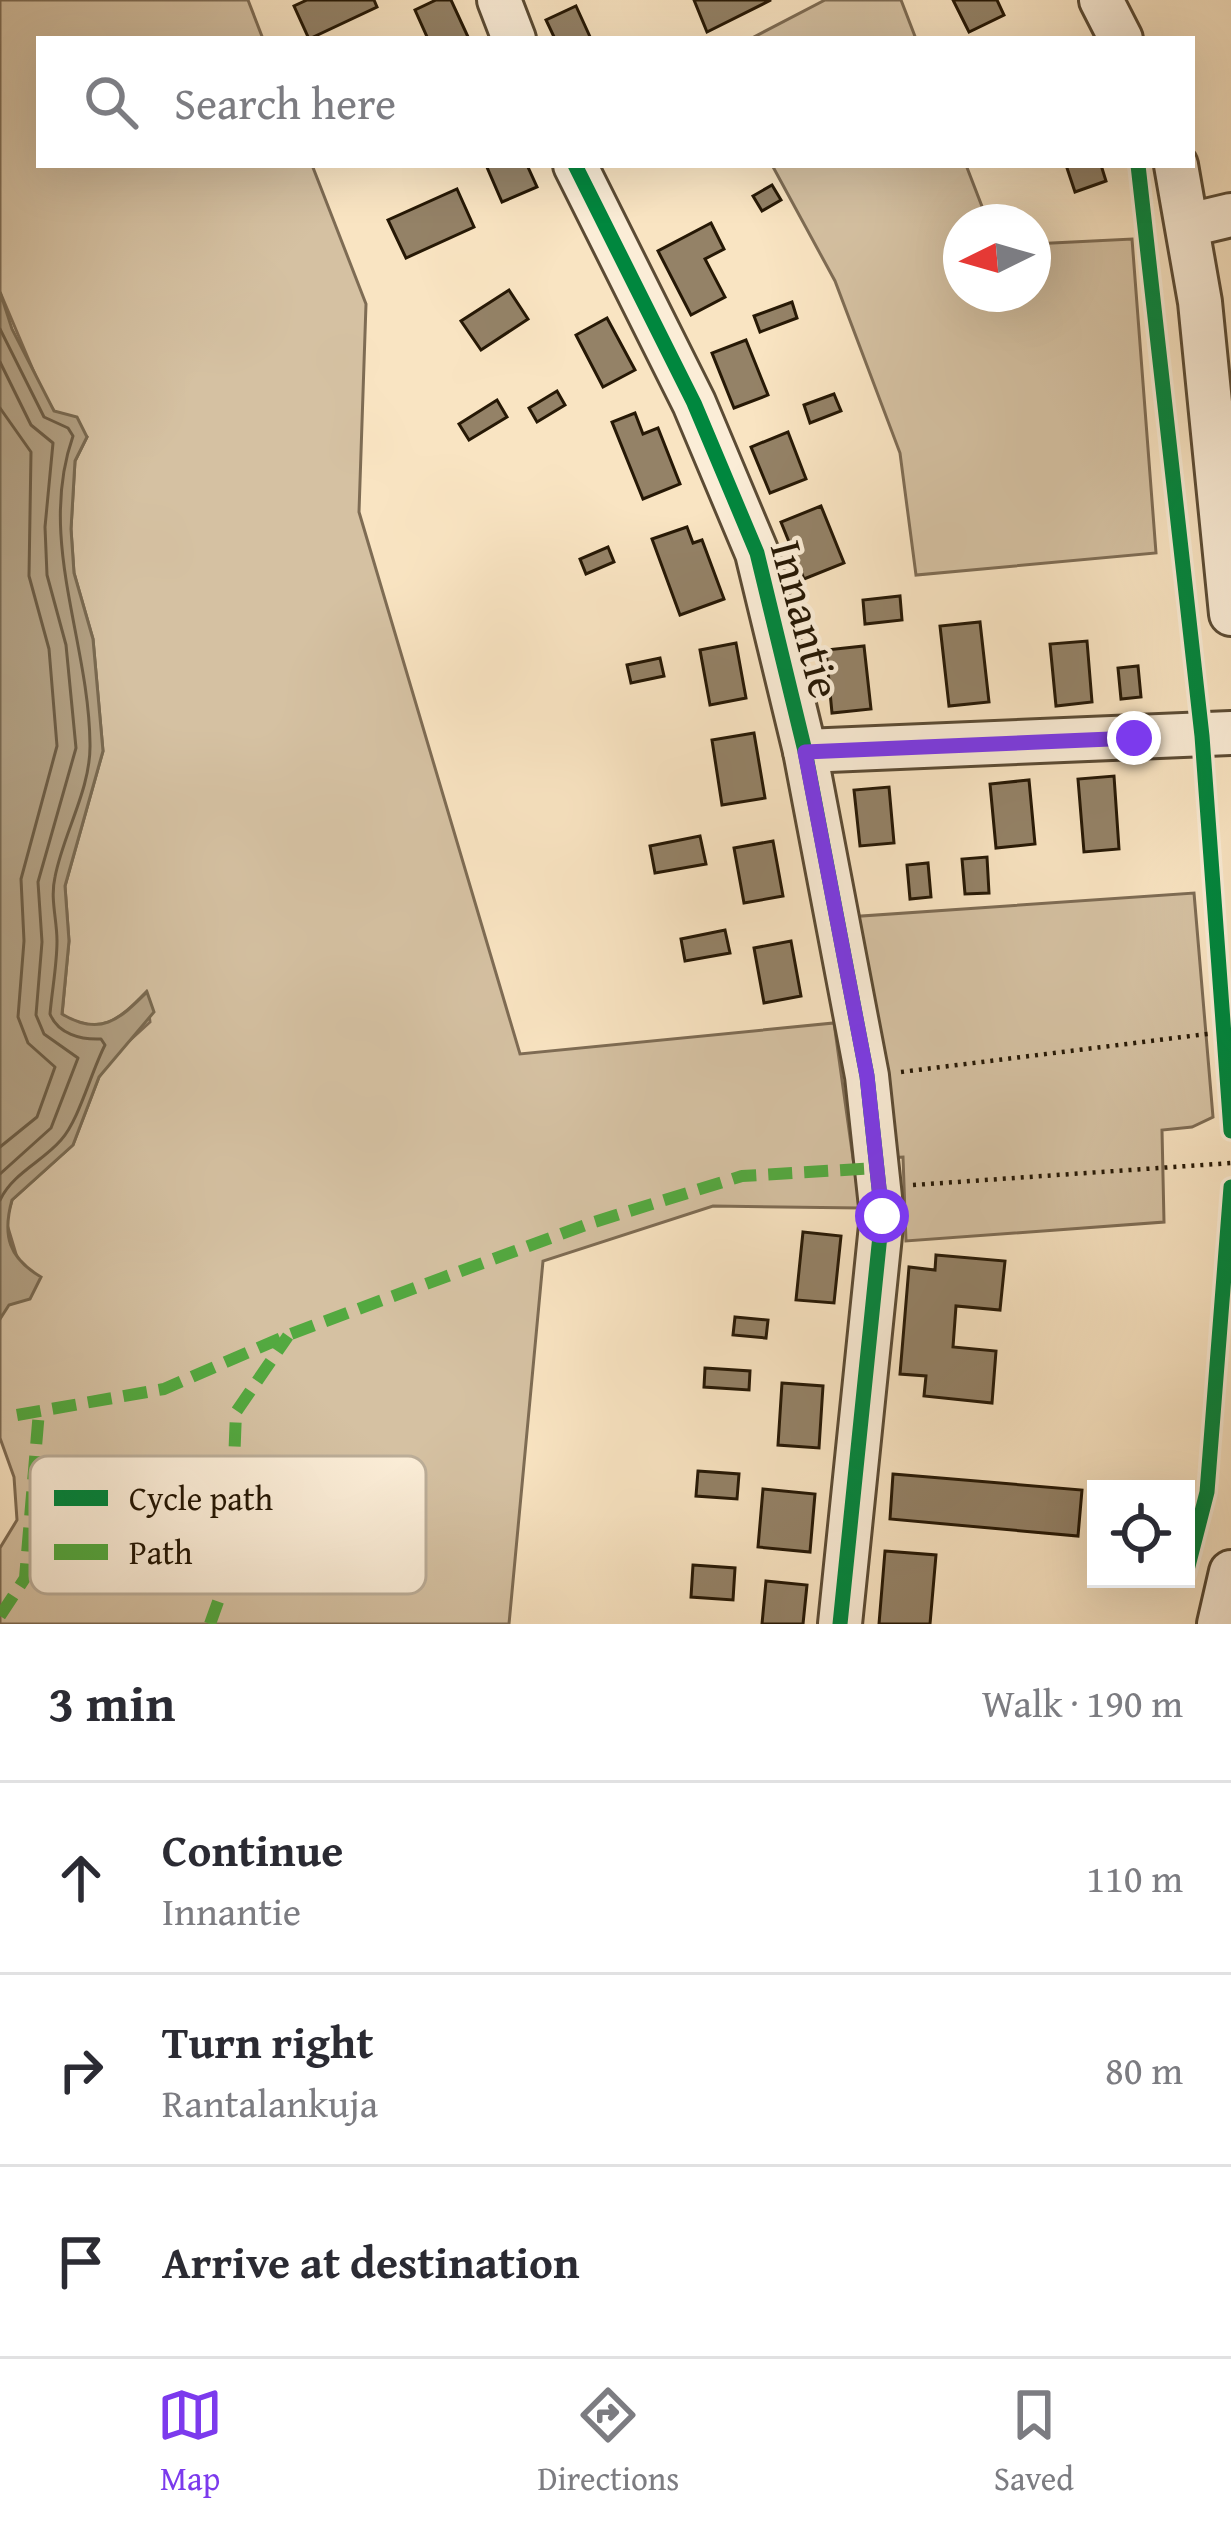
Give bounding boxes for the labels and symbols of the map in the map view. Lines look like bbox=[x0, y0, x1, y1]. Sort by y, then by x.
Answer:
north arrow bbox=[943, 204, 1051, 312]
street label: Innantie bbox=[755, 533, 859, 705]
route end bbox=[1107, 711, 1161, 765]
route start bbox=[855, 1189, 909, 1243]
legend bbox=[30, 1456, 426, 1594]
text: Cycle path bbox=[129, 1474, 274, 1522]
text: Path bbox=[129, 1528, 193, 1576]

